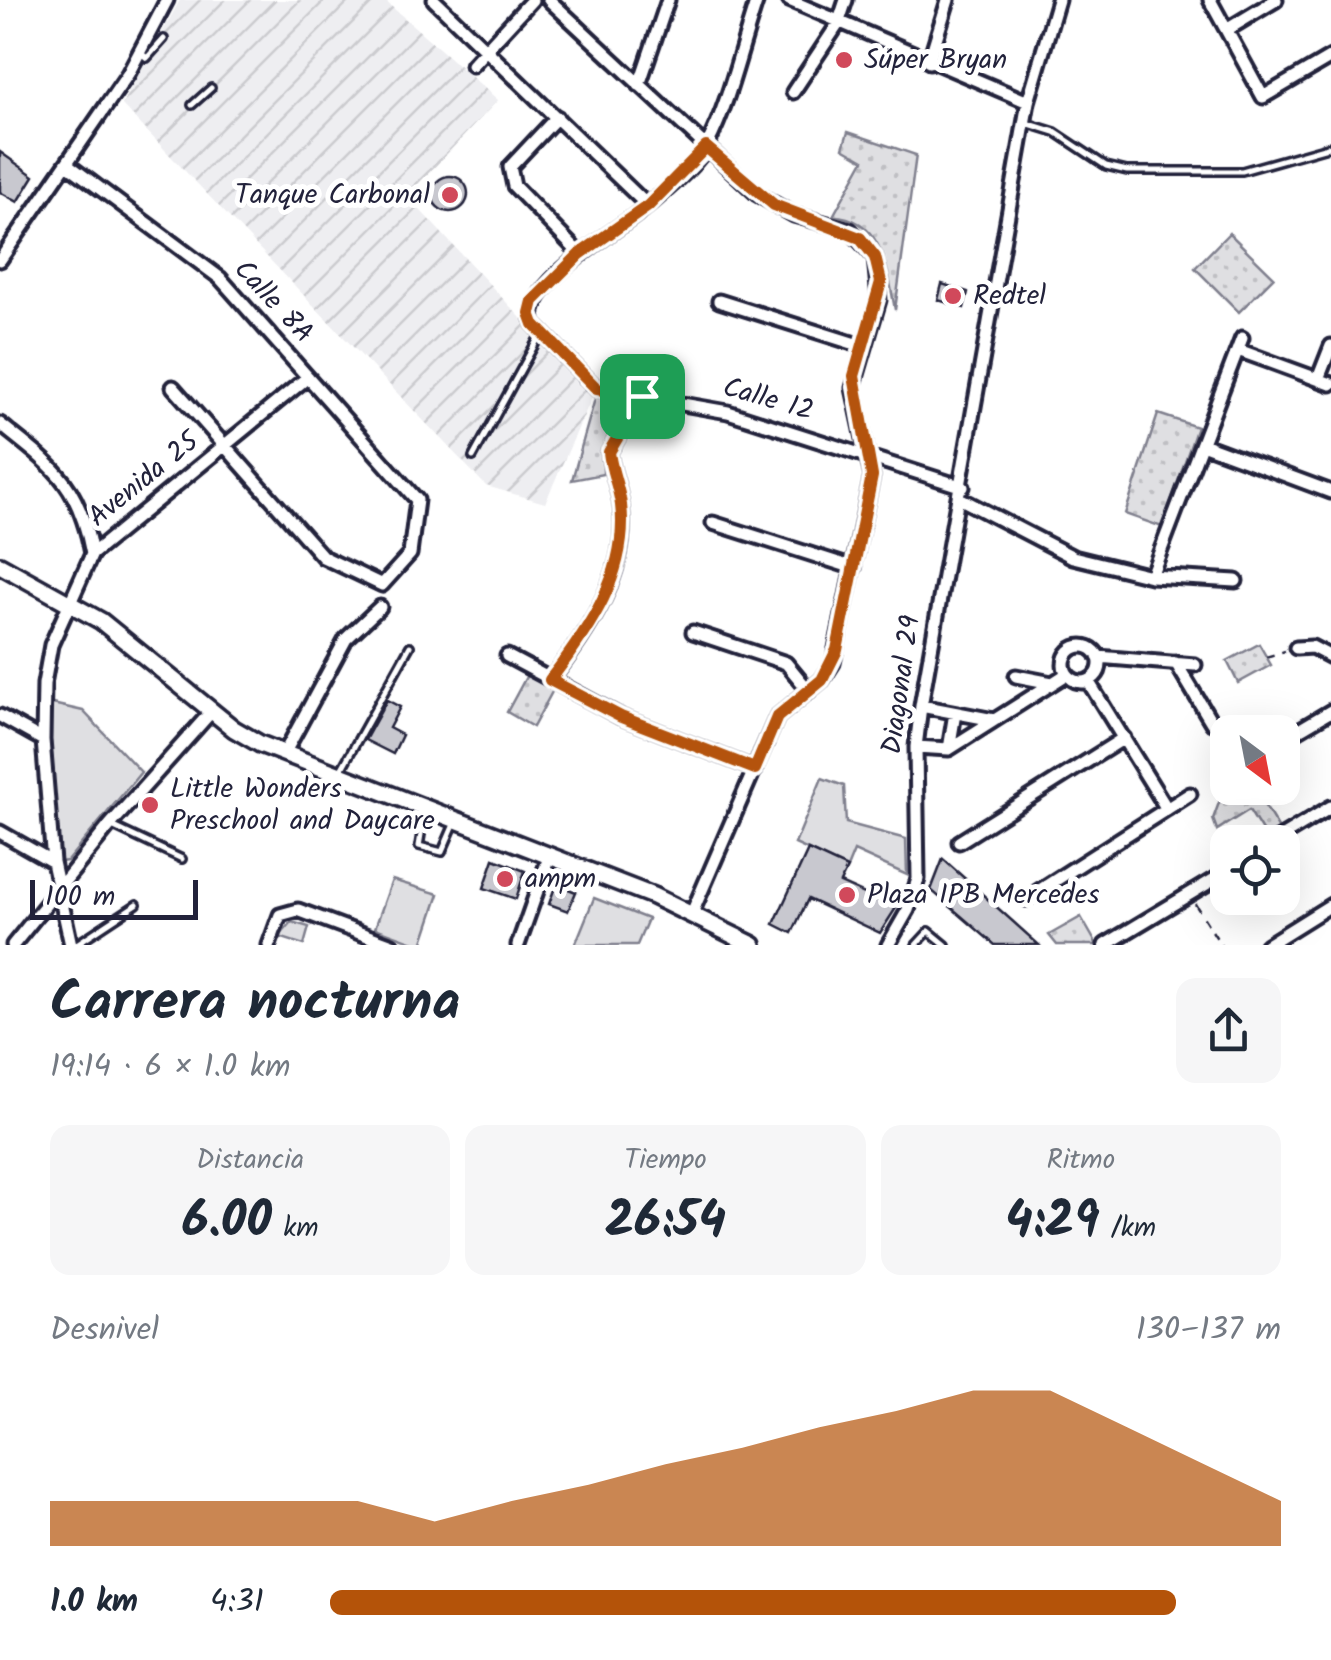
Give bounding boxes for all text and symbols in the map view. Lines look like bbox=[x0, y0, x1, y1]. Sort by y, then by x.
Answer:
place label: Súper Bryan bbox=[864, 38, 1007, 83]
marker: Súper Bryan bbox=[833, 49, 855, 71]
place label: Tanque Carbonal bbox=[235, 173, 430, 218]
marker: Tanque Carbonal bbox=[439, 184, 461, 206]
street label: Calle 8A bbox=[222, 250, 324, 354]
place label: Redtel bbox=[973, 274, 1046, 319]
marker: Redtel bbox=[942, 285, 964, 307]
pin bbox=[600, 354, 685, 439]
street label: Calle 12 bbox=[717, 366, 819, 434]
icon: arrive bbox=[615, 369, 670, 424]
street label: Avenida 25 bbox=[78, 420, 211, 539]
street label: Diagonal 29 bbox=[870, 612, 934, 757]
north arrow bbox=[1210, 715, 1300, 805]
map controls bbox=[1210, 715, 1300, 915]
place label: Little Wonders Preschool and Daycare bbox=[170, 767, 435, 844]
marker: Little Wonders Preschool and Daycare bbox=[139, 794, 161, 816]
button: locate bbox=[1210, 825, 1300, 915]
place label: ampm bbox=[525, 857, 596, 902]
marker: ampm bbox=[494, 868, 516, 890]
place label: Plaza IPB Mercedes bbox=[867, 873, 1099, 918]
scale bar bbox=[30, 875, 198, 920]
text: 100 m bbox=[45, 875, 115, 920]
marker: Plaza IPB Mercedes bbox=[836, 884, 858, 906]
text: Carrera nocturna bbox=[50, 961, 460, 1048]
button: share bbox=[1176, 978, 1281, 1083]
text: 19:14 · 6 × 1.0 km bbox=[50, 1042, 290, 1093]
text: Distancia bbox=[196, 1138, 304, 1183]
text: Tiempo bbox=[624, 1138, 707, 1183]
text: Ritmo bbox=[1046, 1138, 1115, 1183]
text: 6.00 bbox=[182, 1183, 272, 1263]
text: 26:54 bbox=[605, 1183, 726, 1263]
text: 4:29 bbox=[1006, 1183, 1100, 1263]
text: km bbox=[272, 1206, 319, 1251]
text: /km bbox=[1100, 1206, 1156, 1251]
text: Desnivel bbox=[50, 1305, 159, 1356]
text: 130–137 m bbox=[1136, 1305, 1281, 1356]
text: 1.0 km bbox=[50, 1577, 138, 1628]
text: 4:31 bbox=[210, 1577, 264, 1628]

